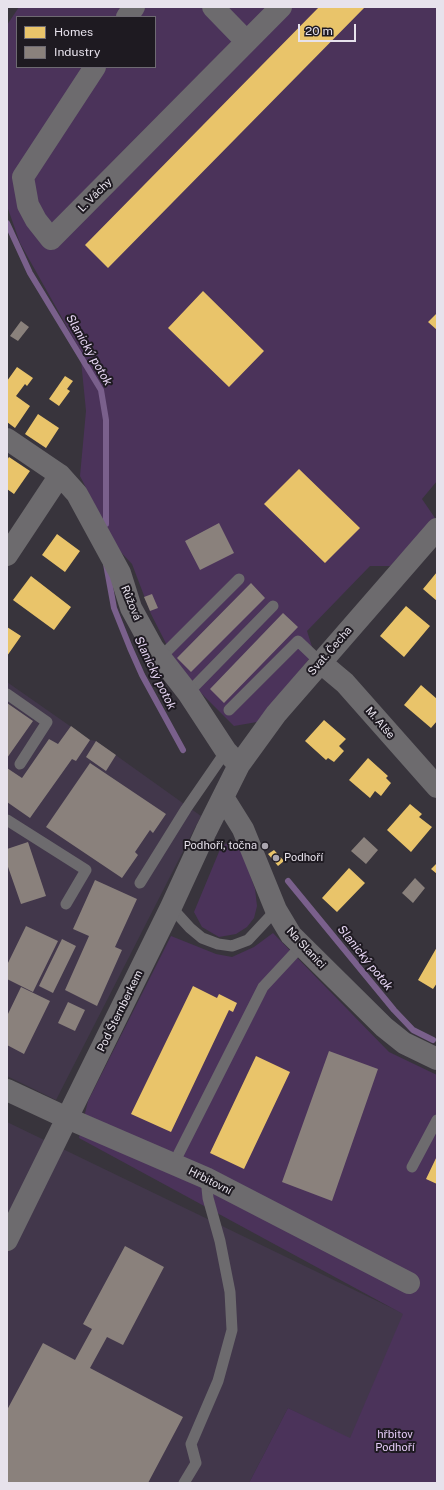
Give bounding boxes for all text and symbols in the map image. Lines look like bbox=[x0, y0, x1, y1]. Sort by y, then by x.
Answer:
legend bbox=[16, 16, 156, 68]
scale bar bbox=[300, 16, 358, 42]
text: 20 m bbox=[305, 24, 333, 38]
text: Homes bbox=[54, 25, 93, 39]
text: Industry bbox=[54, 45, 100, 59]
street label: L. Váchy bbox=[75, 175, 115, 215]
water label: Slanický potok bbox=[63, 312, 115, 388]
street label: Růžová bbox=[118, 584, 144, 622]
street label: Svat. Čecha bbox=[305, 624, 355, 678]
water label: Slanický potok bbox=[131, 634, 179, 712]
street label: M. Alše bbox=[363, 704, 397, 742]
place label: Podhoří, točna bbox=[184, 839, 257, 853]
marker: Podhoří, točna bbox=[260, 841, 270, 851]
place label: Podhoří bbox=[284, 851, 323, 865]
marker: Podhoří bbox=[271, 853, 281, 863]
water label: Slanický potok bbox=[334, 922, 396, 994]
street label: Na Slanici bbox=[284, 925, 328, 971]
street label: Pod Šternberkem bbox=[94, 968, 146, 1054]
street label: Hřbitovní bbox=[186, 1164, 234, 1198]
park label: hřbitov Podhoří bbox=[375, 1428, 415, 1454]

